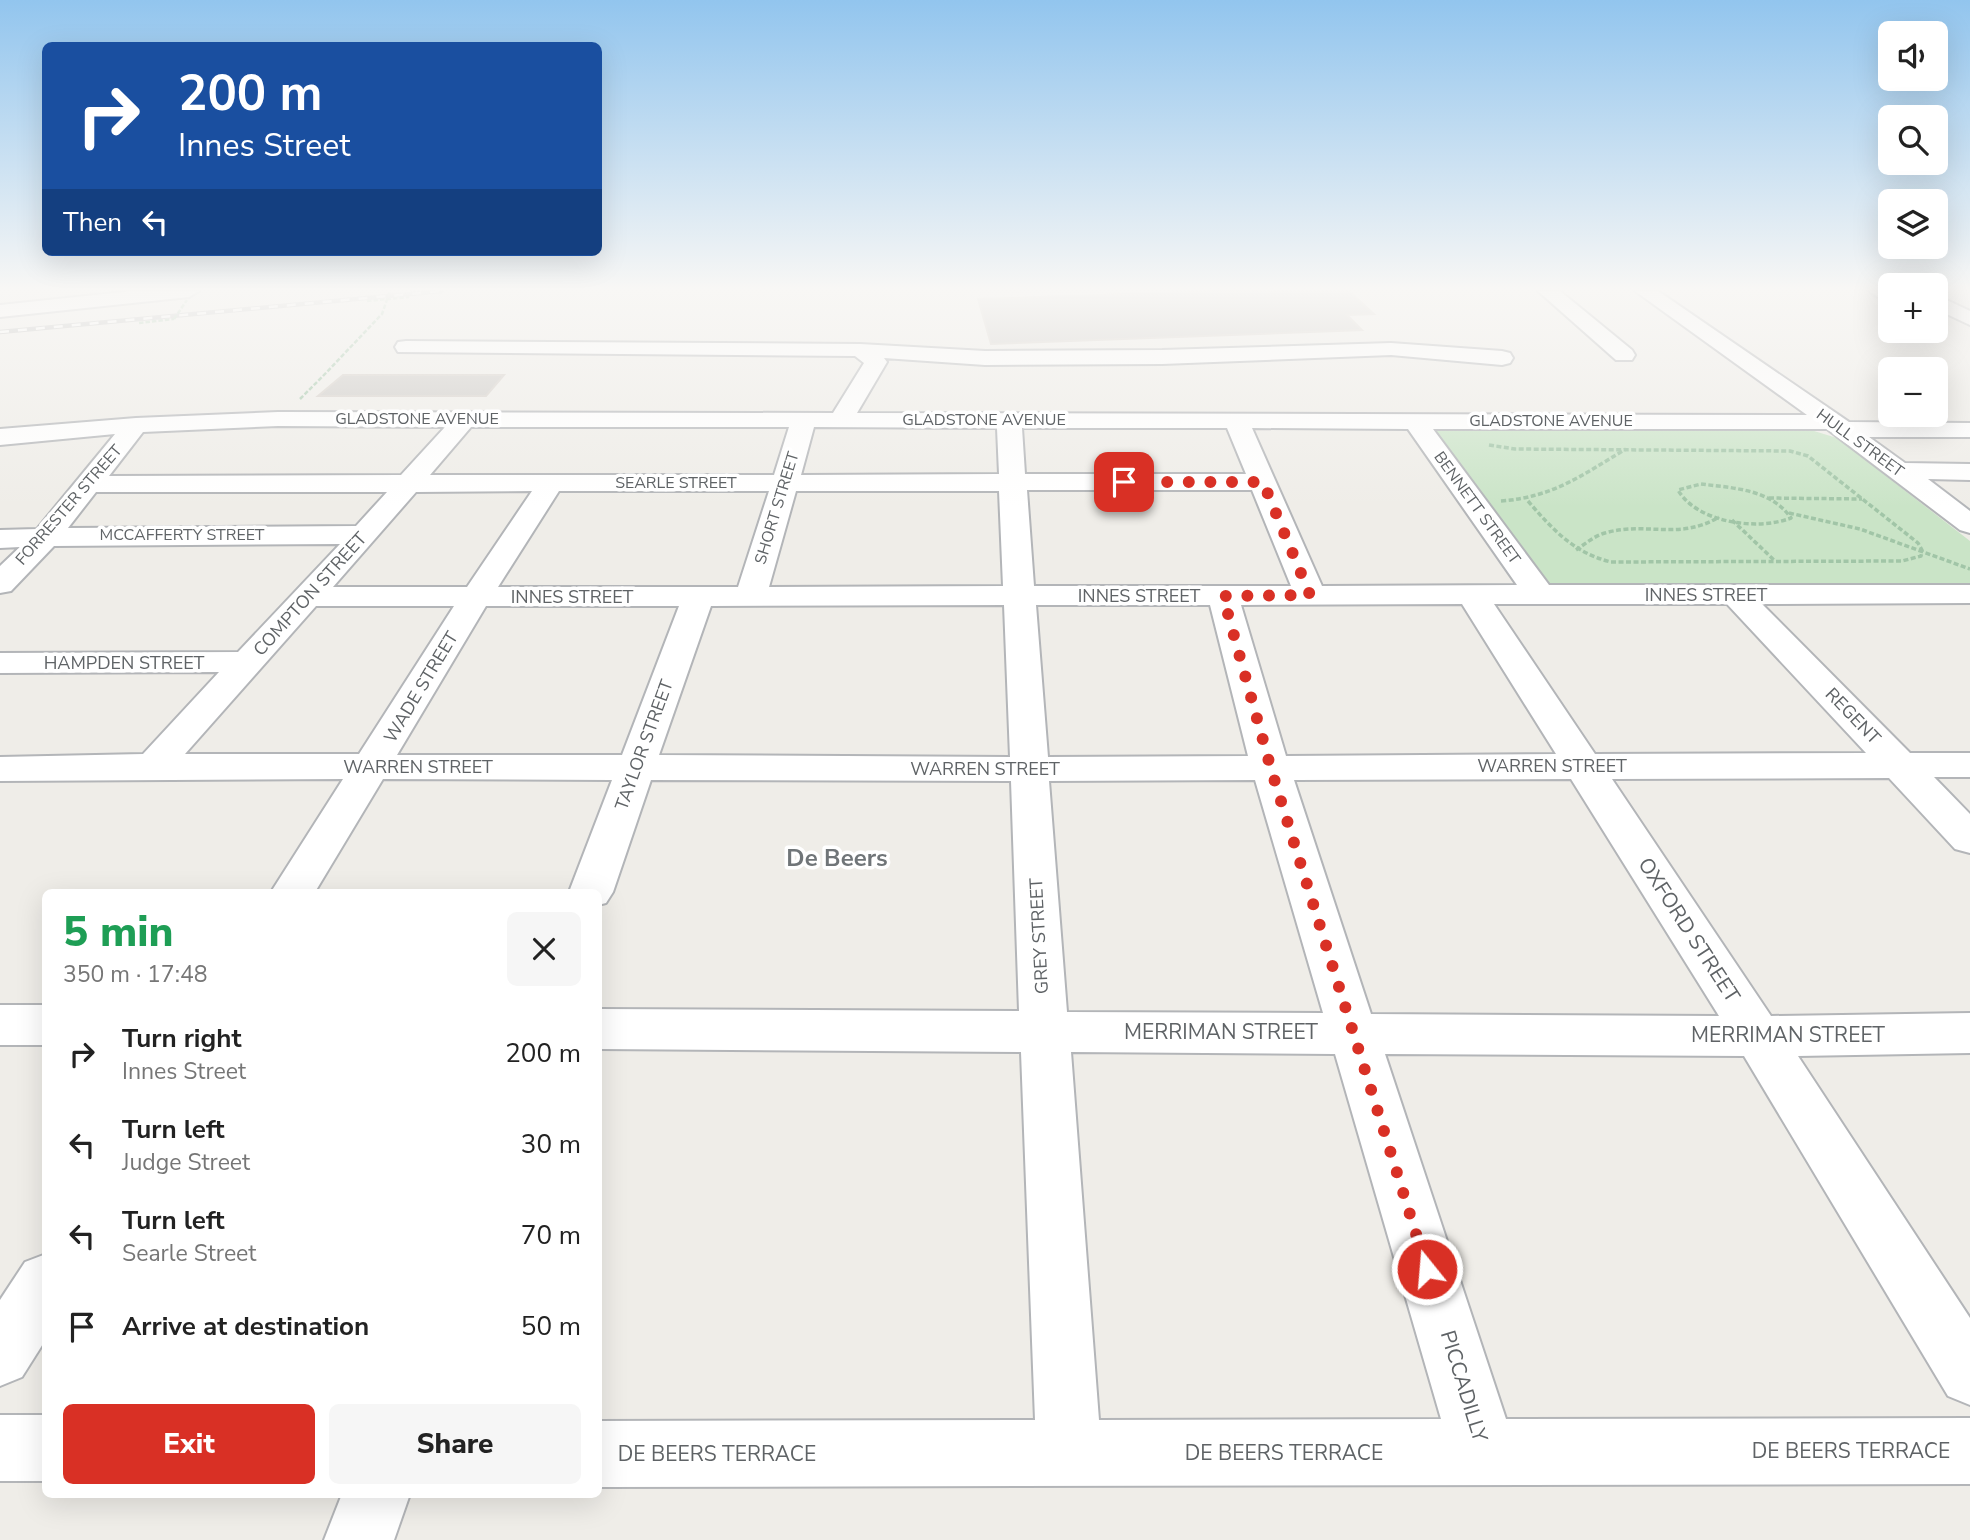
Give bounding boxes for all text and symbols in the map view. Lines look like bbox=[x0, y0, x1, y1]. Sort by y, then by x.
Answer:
map controls bbox=[1878, 21, 1948, 427]
button: sound bbox=[1878, 21, 1948, 91]
text: 200 m bbox=[178, 60, 322, 127]
icon: right bbox=[63, 70, 154, 161]
button: search bbox=[1878, 105, 1948, 175]
text: Innes Street bbox=[178, 124, 351, 167]
button: layers bbox=[1878, 189, 1948, 259]
icon: left bbox=[136, 203, 174, 241]
text: Then bbox=[63, 205, 122, 240]
button: + bbox=[1878, 273, 1948, 343]
button: − bbox=[1878, 357, 1948, 427]
street label: HULL STREET bbox=[1812, 404, 1909, 482]
street label: GLADSTONE AVENUE bbox=[335, 408, 499, 430]
street label: GLADSTONE AVENUE bbox=[902, 409, 1066, 431]
street label: GLADSTONE AVENUE bbox=[1469, 410, 1633, 432]
street label: FORRESTER STREET bbox=[11, 440, 128, 570]
street label: BENNETT STREET bbox=[1429, 447, 1526, 569]
street label: SHORT STREET bbox=[749, 449, 805, 567]
pin bbox=[1094, 452, 1154, 512]
icon: arrive bbox=[1105, 463, 1143, 501]
street label: SEARLE STREET bbox=[615, 472, 737, 494]
street label: MCCAFFERTY STREET bbox=[100, 524, 265, 546]
street label: COMPTON STREET bbox=[248, 527, 372, 661]
street label: INNES STREET bbox=[1645, 583, 1767, 607]
street label: INNES STREET bbox=[1078, 584, 1200, 608]
street label: INNES STREET bbox=[511, 585, 633, 609]
street label: WADE STREET bbox=[378, 627, 464, 747]
street label: HAMPDEN STREET bbox=[44, 651, 204, 675]
street label: TAYLOR STREET bbox=[609, 676, 679, 814]
street label: REGENT bbox=[1820, 682, 1886, 750]
street label: WARREN STREET bbox=[1477, 754, 1627, 778]
street label: WARREN STREET bbox=[343, 755, 493, 779]
street label: WARREN STREET bbox=[910, 757, 1060, 781]
district label: De Beers bbox=[786, 842, 888, 874]
street label: OXFORD STREET bbox=[1632, 852, 1747, 1008]
street label: GREY STREET bbox=[1024, 877, 1054, 995]
text: 5 min bbox=[63, 904, 173, 961]
button: close bbox=[507, 912, 581, 986]
text: 350 m · 17:48 bbox=[63, 959, 208, 990]
street label: MERRIMAN STREET bbox=[1124, 1018, 1318, 1046]
text: Turn right bbox=[122, 1021, 241, 1056]
street label: MERRIMAN STREET bbox=[1691, 1021, 1885, 1049]
icon: right bbox=[63, 1035, 101, 1073]
text: 200 m bbox=[505, 1036, 581, 1071]
text: Innes Street bbox=[122, 1056, 246, 1087]
text: Turn left bbox=[122, 1112, 225, 1147]
icon: left bbox=[63, 1126, 101, 1164]
text: 30 m bbox=[521, 1127, 581, 1162]
text: Judge Street bbox=[122, 1147, 250, 1178]
text: Turn left bbox=[122, 1203, 225, 1238]
icon: left bbox=[63, 1217, 101, 1255]
text: 70 m bbox=[521, 1218, 581, 1253]
position arrow bbox=[1390, 1232, 1464, 1306]
text: Searle Street bbox=[122, 1238, 256, 1269]
icon: arrive bbox=[63, 1308, 101, 1346]
text: Arrive at destination bbox=[122, 1309, 369, 1344]
text: 50 m bbox=[521, 1309, 581, 1344]
street label: PICCADILLY bbox=[1434, 1327, 1494, 1446]
button: Exit bbox=[63, 1404, 315, 1484]
button: Share bbox=[329, 1404, 581, 1484]
street label: DE BEERS TERRACE bbox=[1752, 1437, 1950, 1465]
street label: DE BEERS TERRACE bbox=[1185, 1439, 1383, 1467]
street label: DE BEERS TERRACE bbox=[618, 1440, 816, 1468]

